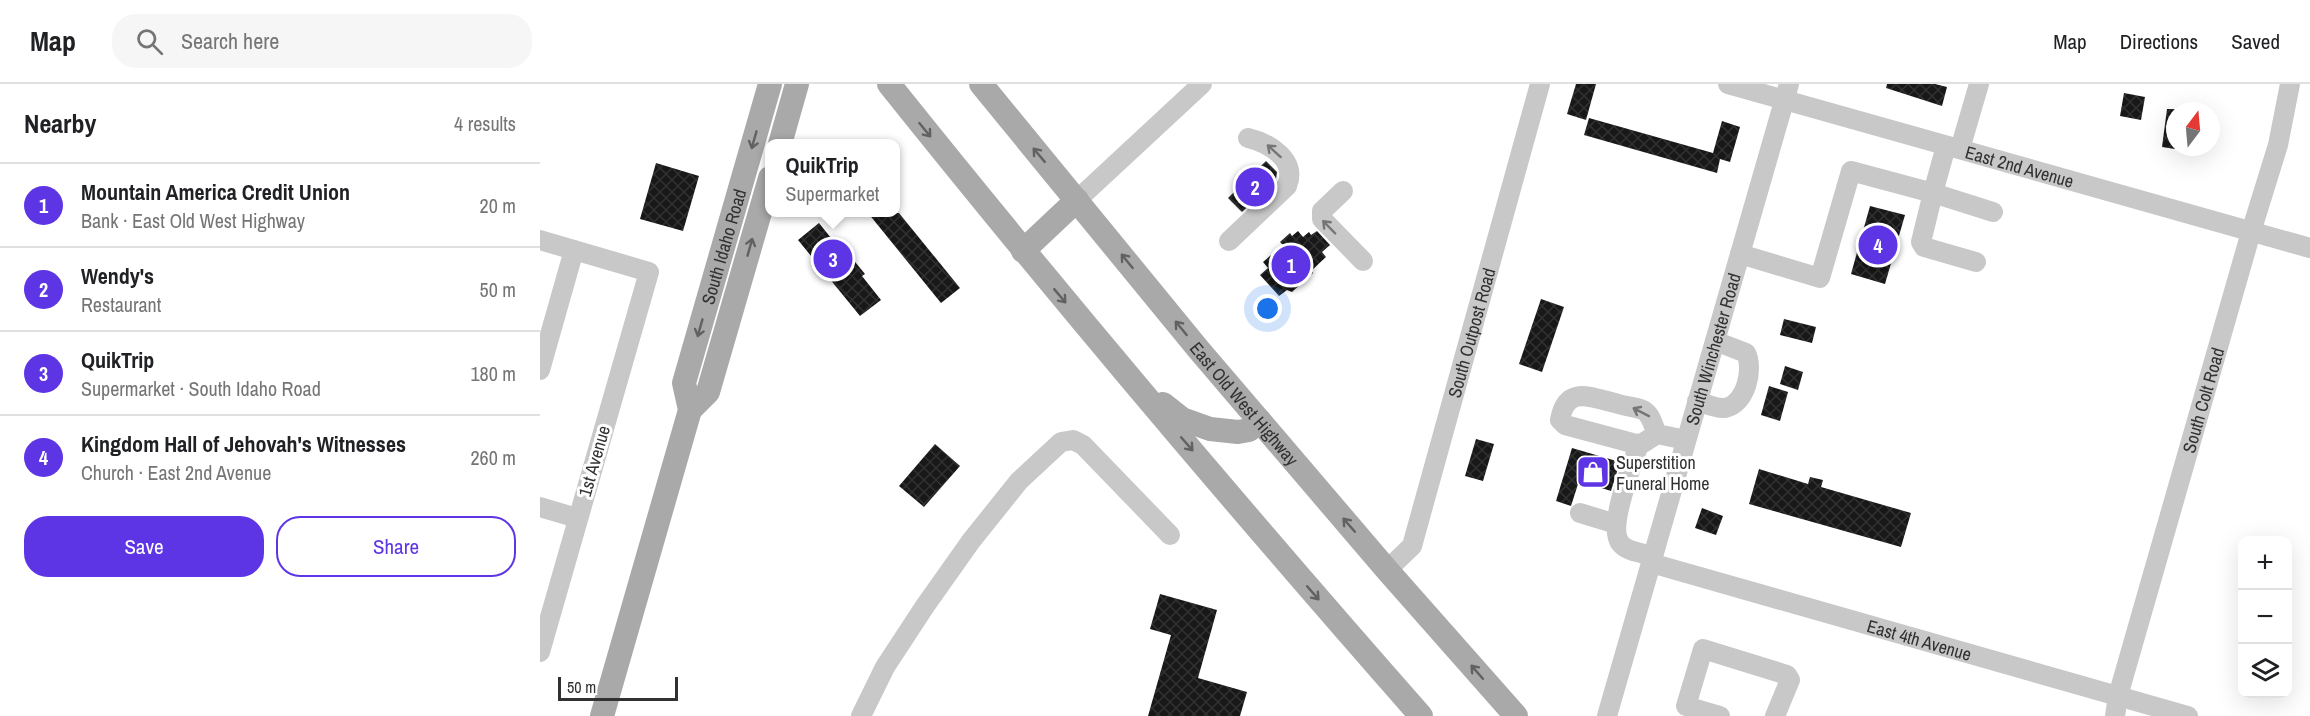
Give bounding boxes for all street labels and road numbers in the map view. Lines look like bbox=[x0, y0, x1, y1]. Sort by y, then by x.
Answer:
street label: East 2nd Avenue bbox=[1963, 139, 2077, 193]
street label: South Idaho Road bbox=[695, 186, 752, 307]
street label: South Outpost Road bbox=[1441, 265, 1501, 401]
street label: South Winchester Road bbox=[1679, 270, 1746, 428]
street label: East Old West Highway bbox=[1184, 336, 1305, 471]
street label: South Colt Road bbox=[2176, 345, 2230, 456]
street label: 1st Avenue bbox=[572, 423, 616, 499]
street label: East 4th Avenue bbox=[1864, 613, 1974, 666]

